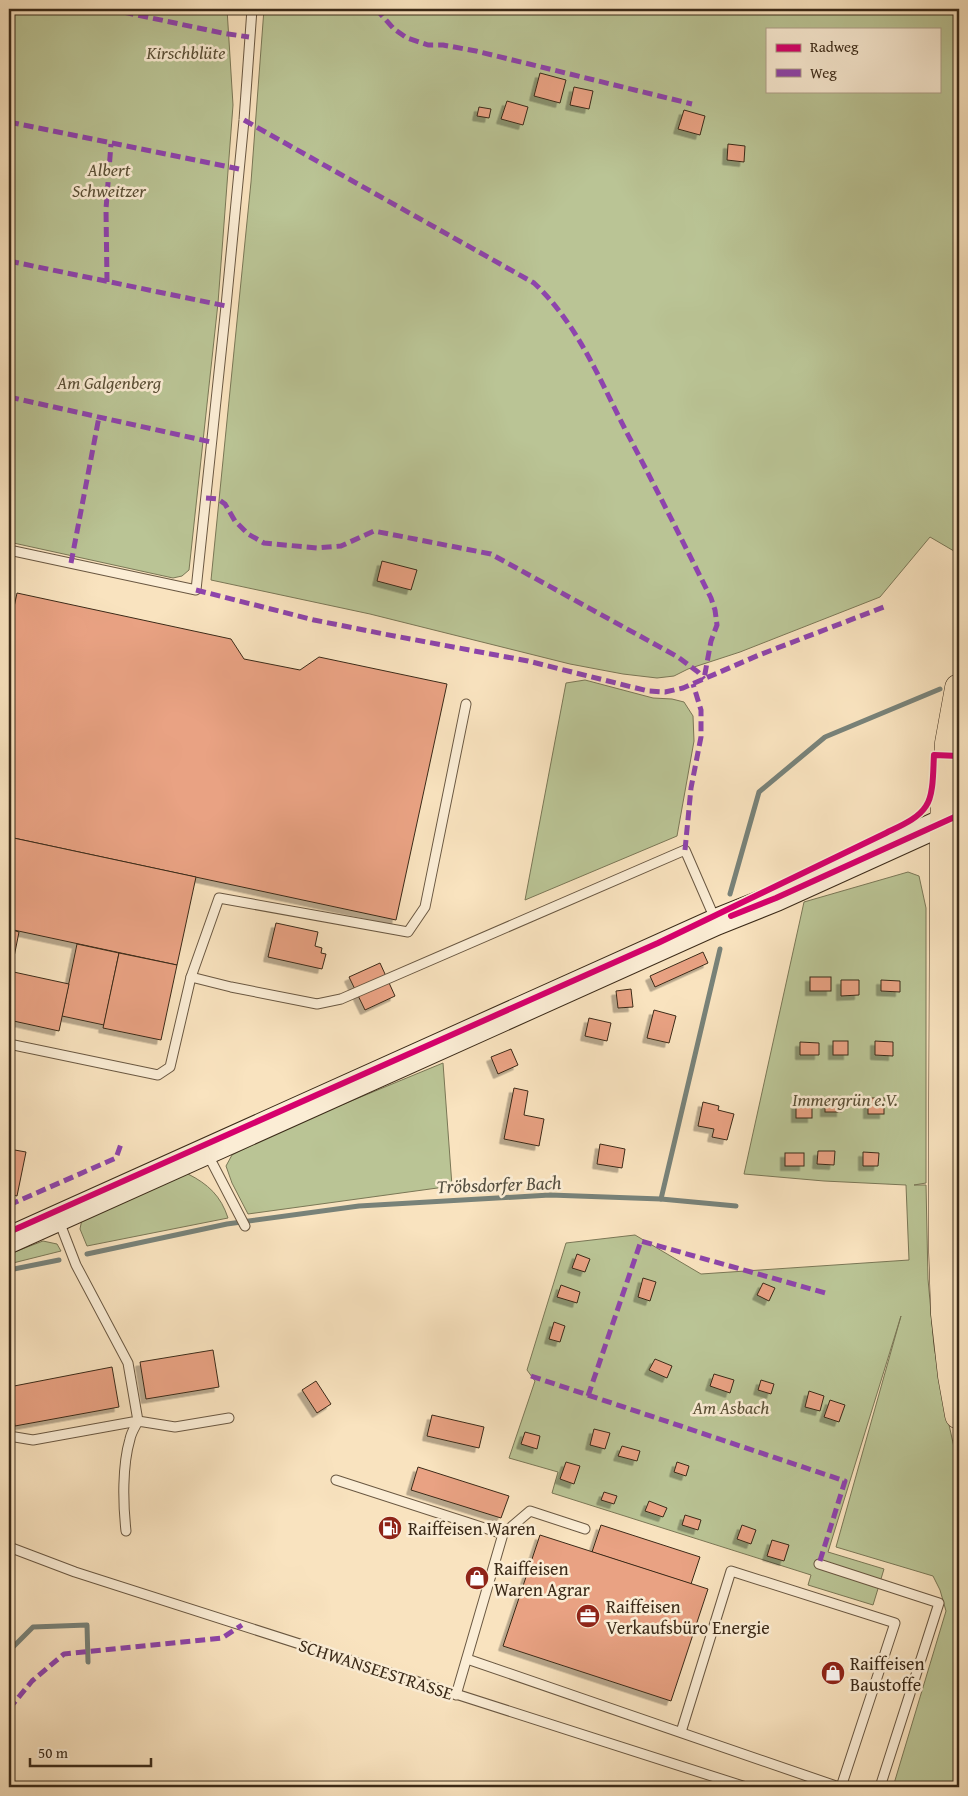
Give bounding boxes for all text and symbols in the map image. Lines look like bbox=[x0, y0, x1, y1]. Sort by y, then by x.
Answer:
legend bbox=[766, 28, 940, 92]
text: Radweg bbox=[810, 36, 859, 57]
park label: Kirschblüte bbox=[145, 39, 226, 66]
text: Weg bbox=[810, 62, 837, 83]
park label: Albert Schweitzer bbox=[72, 156, 147, 204]
park label: Am Galgenberg bbox=[56, 369, 161, 396]
park label: Immergrün e.V. bbox=[792, 1086, 898, 1113]
water label: Tröbsdorfer Bach bbox=[436, 1168, 562, 1200]
park label: Am Asbach bbox=[692, 1394, 769, 1421]
fuel station icon: Raiffeisen Waren bbox=[377, 1515, 403, 1541]
place label: Raiffeisen Waren bbox=[408, 1515, 535, 1542]
place label: Raiffeisen Waren Agrar bbox=[494, 1555, 590, 1603]
shop icon: Raiffeisen Waren Agrar bbox=[464, 1565, 490, 1591]
place label: Raiffeisen Verkaufsbüro Energie bbox=[606, 1593, 770, 1641]
office icon: Raiffeisen Verkaufsbüro Energie bbox=[575, 1603, 601, 1629]
street label: SCHWANSEESTRASSE bbox=[295, 1631, 457, 1707]
place label: Raiffeisen Baustoffe bbox=[850, 1650, 925, 1698]
shop icon: Raiffeisen Baustoffe bbox=[820, 1660, 846, 1686]
scale bar bbox=[30, 1736, 151, 1768]
text: 50 m bbox=[38, 1742, 69, 1763]

